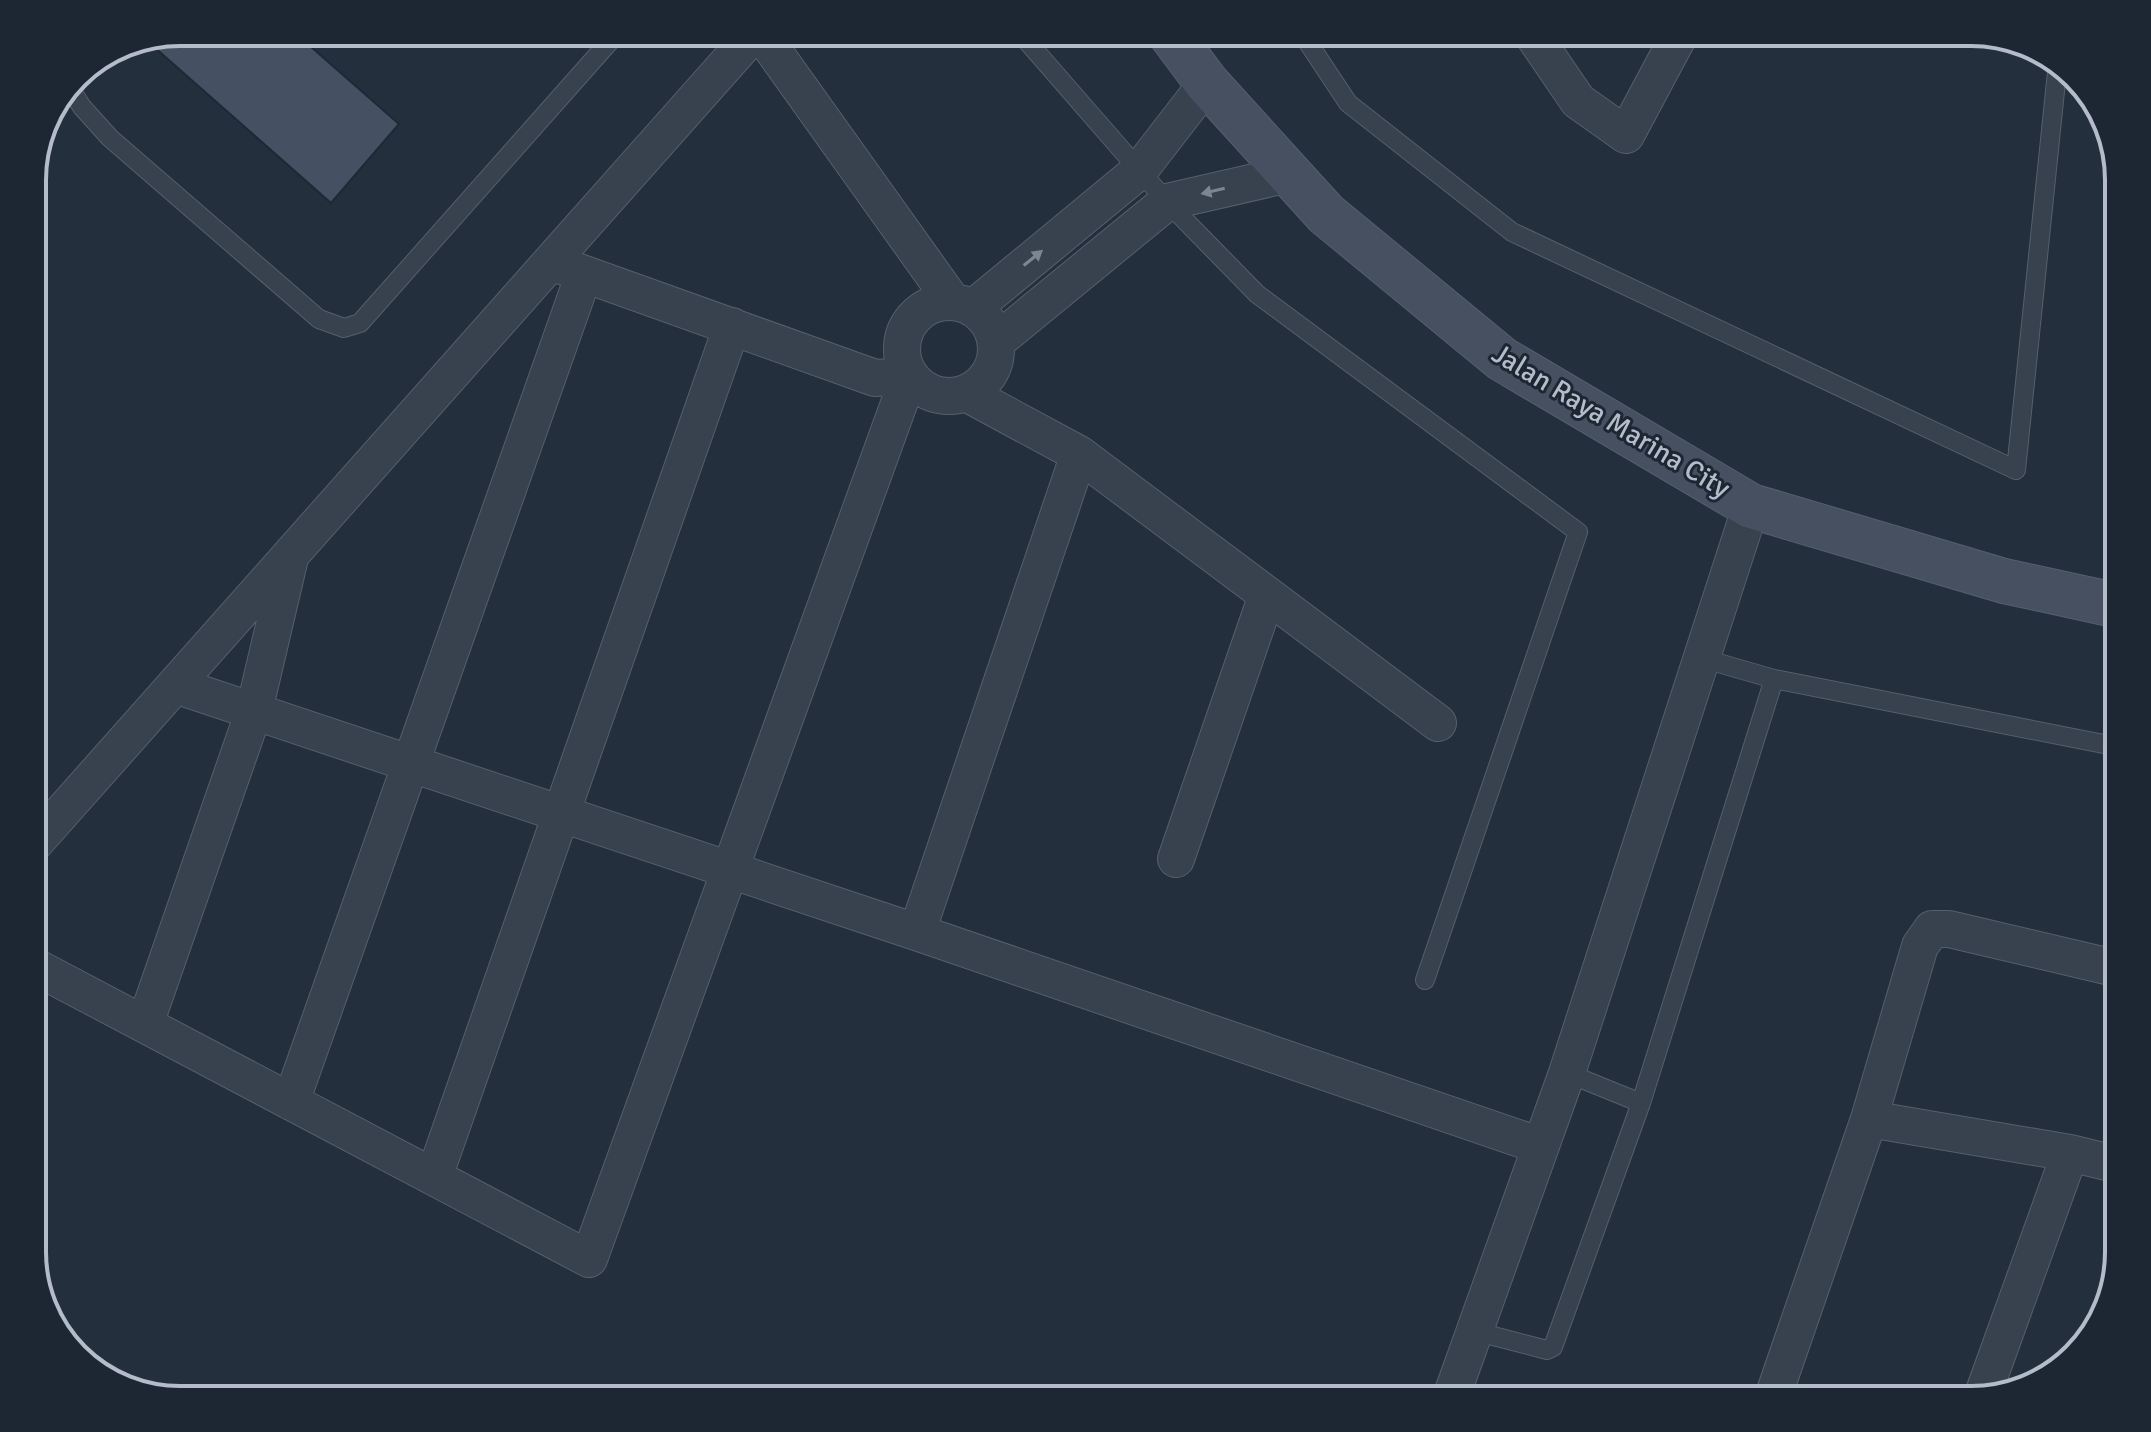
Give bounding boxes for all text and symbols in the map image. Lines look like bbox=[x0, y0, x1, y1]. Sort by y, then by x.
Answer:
one-way arrow bbox=[1200, 185, 1225, 198]
one-way arrow bbox=[1023, 250, 1043, 267]
street label: Jalan Raya Marina City bbox=[1486, 336, 1736, 506]

